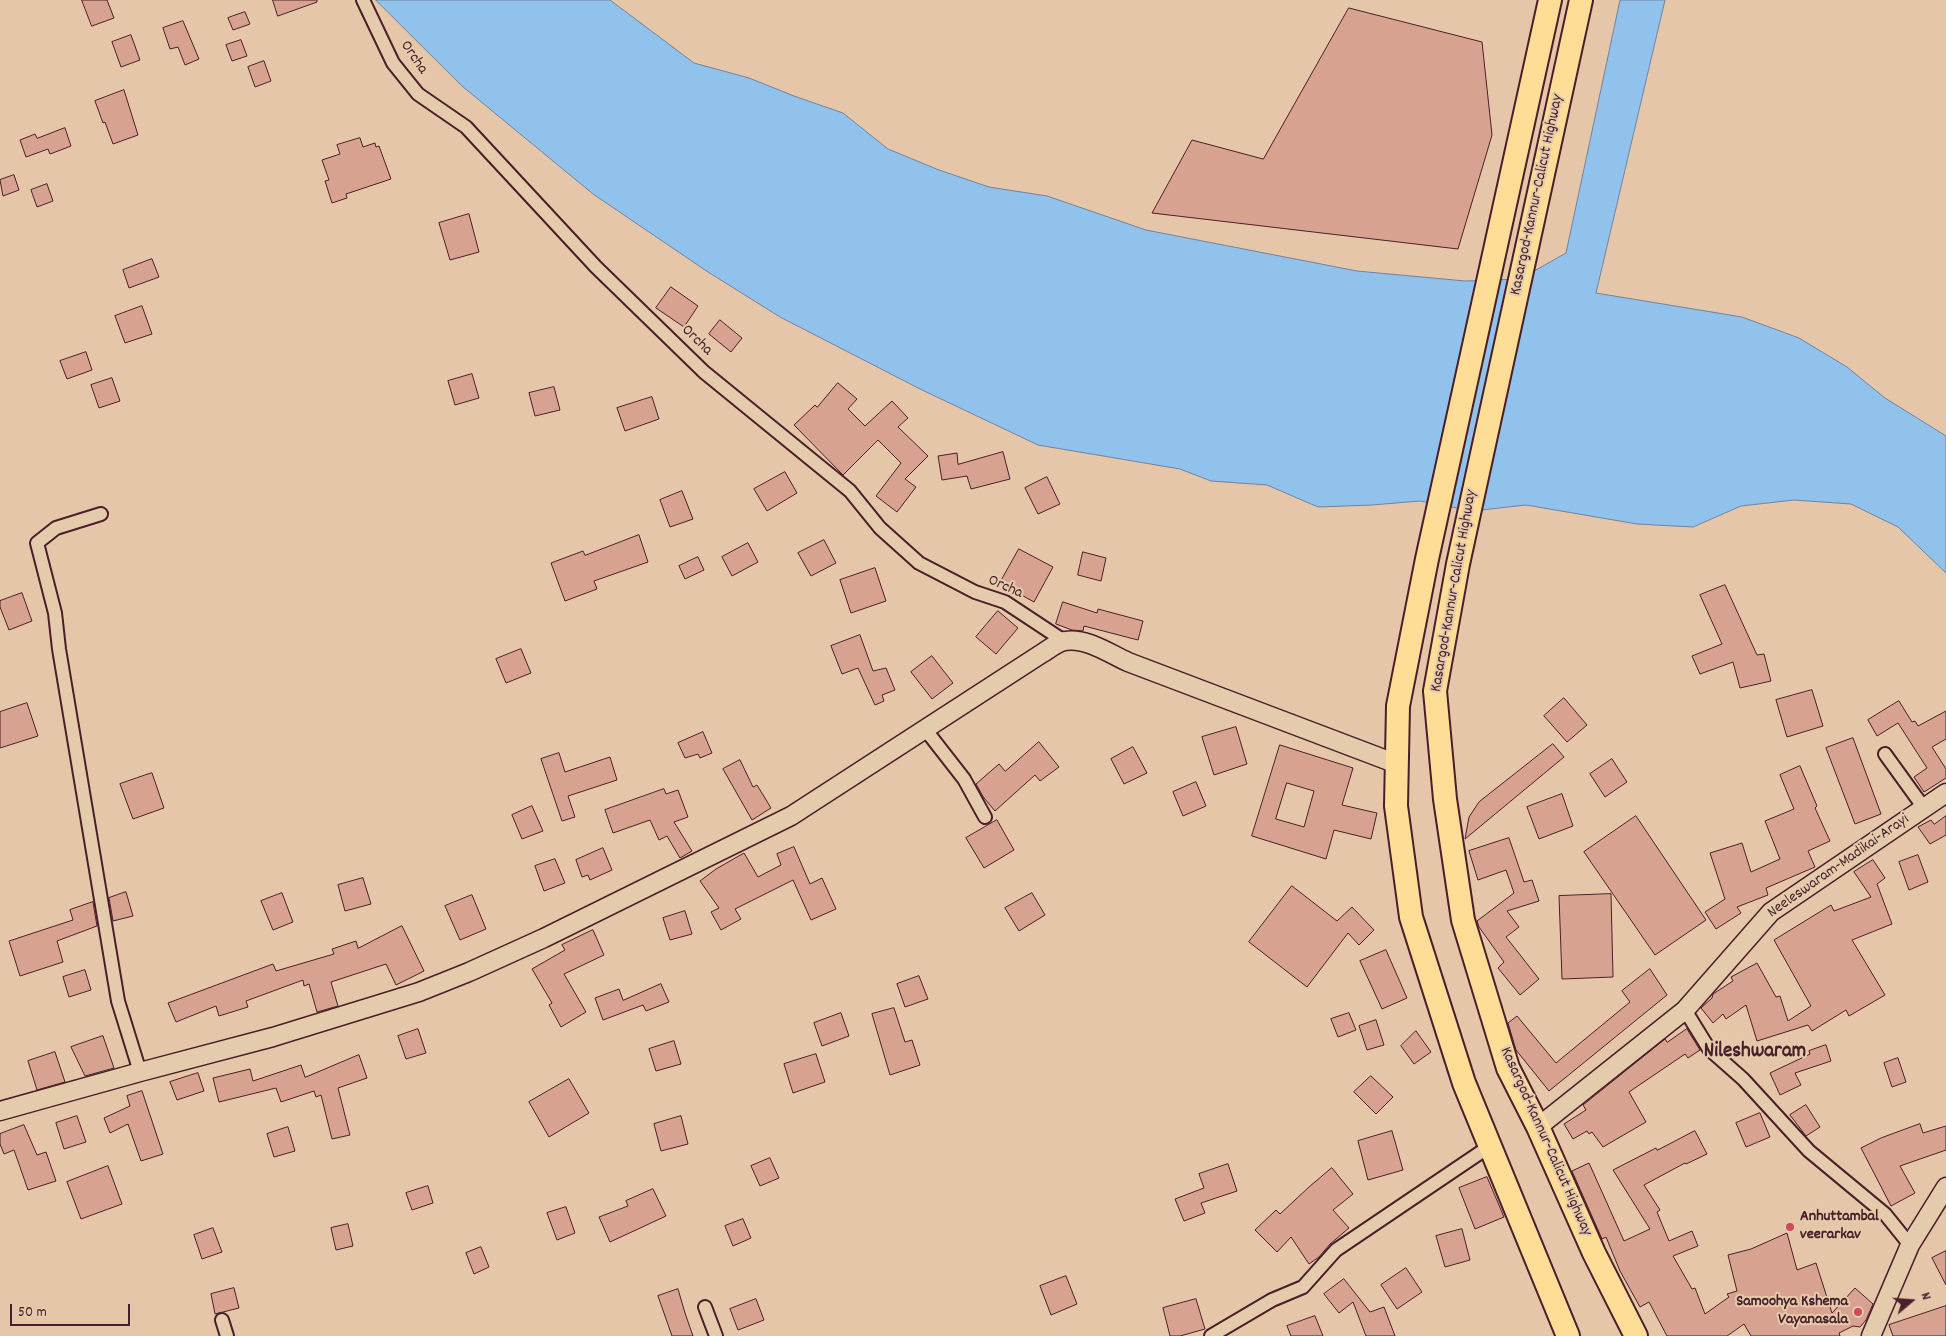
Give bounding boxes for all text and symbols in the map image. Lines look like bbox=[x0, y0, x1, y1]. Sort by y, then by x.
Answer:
street label: Orcha bbox=[395, 38, 431, 78]
street label: Kasargod-Kannur-Calicut Highway bbox=[1507, 93, 1569, 297]
street label: Orcha bbox=[676, 321, 716, 361]
street label: Kasargod-Kannur-Calicut Highway bbox=[1428, 488, 1482, 694]
street label: Orcha bbox=[984, 572, 1026, 604]
street label: Neeleswaram-Madikai-Arayi bbox=[1764, 811, 1914, 923]
district label: Nileshwaram bbox=[1704, 1040, 1806, 1066]
street label: Kasargod-Kannur-Calicut Highway bbox=[1495, 1044, 1595, 1240]
place label: Anhuttambal veerarkav bbox=[1800, 1208, 1879, 1246]
marker: Anhuttambal veerarkav bbox=[1784, 1221, 1796, 1233]
north arrow bbox=[1886, 1276, 1936, 1326]
text: N bbox=[1915, 1290, 1936, 1303]
place label: Samoohya Kshema Vayanasala bbox=[1736, 1293, 1848, 1331]
scale bar bbox=[12, 1294, 132, 1326]
text: 50 m bbox=[18, 1302, 47, 1324]
marker: Samoohya Kshema Vayanasala bbox=[1852, 1306, 1864, 1318]

